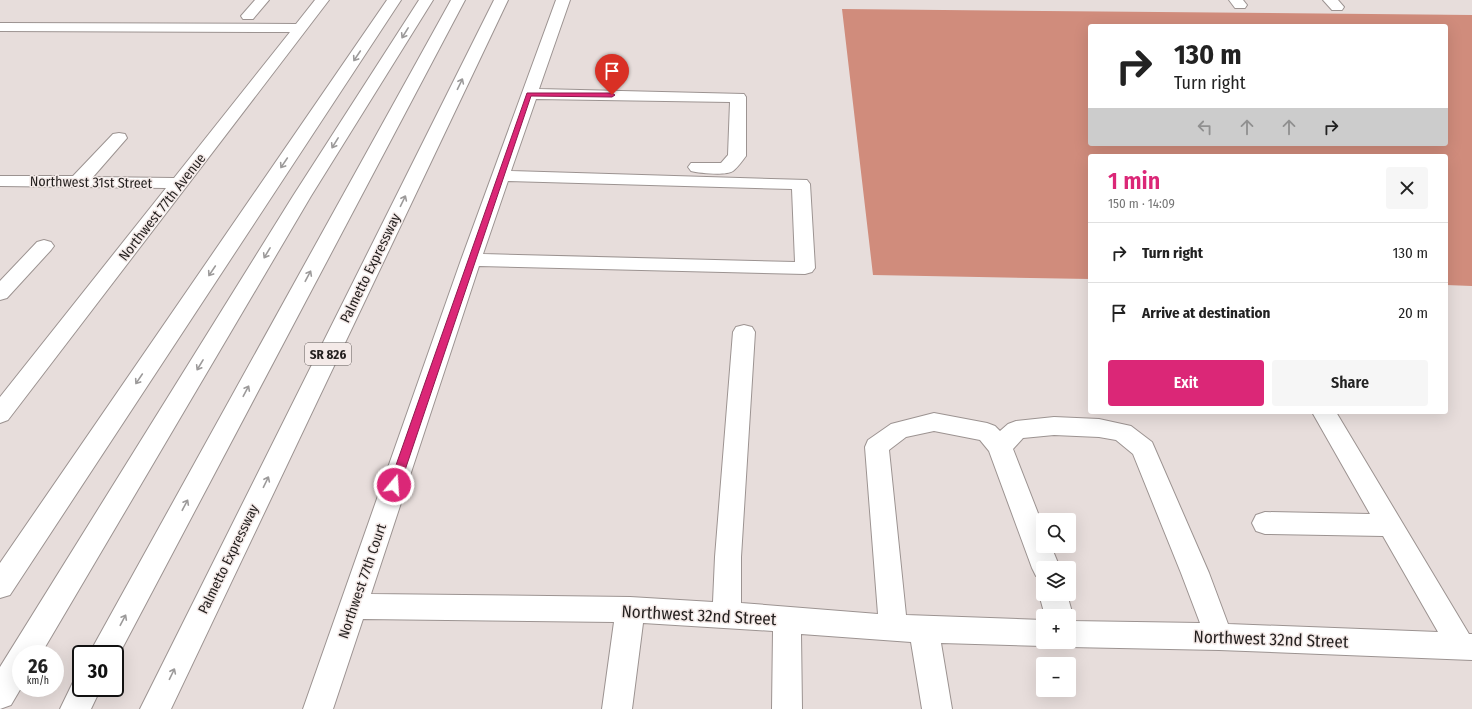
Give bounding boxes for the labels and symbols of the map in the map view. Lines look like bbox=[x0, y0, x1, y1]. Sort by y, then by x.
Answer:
one-way arrow bbox=[400, 27, 408, 39]
one-way arrow bbox=[353, 50, 361, 61]
pin bbox=[595, 54, 629, 95]
one-way arrow bbox=[457, 79, 464, 91]
one-way arrow bbox=[331, 137, 339, 149]
street label: Northwest 77th Avenue bbox=[115, 150, 210, 264]
one-way arrow bbox=[280, 158, 288, 169]
street label: Northwest 31st Street bbox=[30, 173, 153, 192]
one-way arrow bbox=[400, 196, 407, 208]
street label: Palmetto Expressway bbox=[337, 210, 405, 326]
one-way arrow bbox=[263, 247, 271, 258]
one-way arrow bbox=[208, 266, 216, 277]
one-way arrow bbox=[304, 270, 312, 282]
road number: SR 826 bbox=[305, 343, 351, 365]
one-way arrow bbox=[195, 359, 203, 371]
one-way arrow bbox=[135, 373, 143, 384]
one-way arrow bbox=[243, 385, 250, 397]
position arrow bbox=[373, 464, 415, 506]
one-way arrow bbox=[263, 476, 270, 488]
one-way arrow bbox=[181, 499, 189, 511]
street label: Palmetto Expressway bbox=[195, 501, 263, 617]
street label: Northwest 77th Court bbox=[335, 521, 390, 641]
street label: Northwest 32nd Street bbox=[621, 601, 777, 630]
one-way arrow bbox=[120, 614, 127, 626]
street label: Northwest 32nd Street bbox=[1193, 626, 1349, 653]
speed limit sign: 30 bbox=[72, 645, 124, 697]
one-way arrow bbox=[169, 668, 176, 680]

